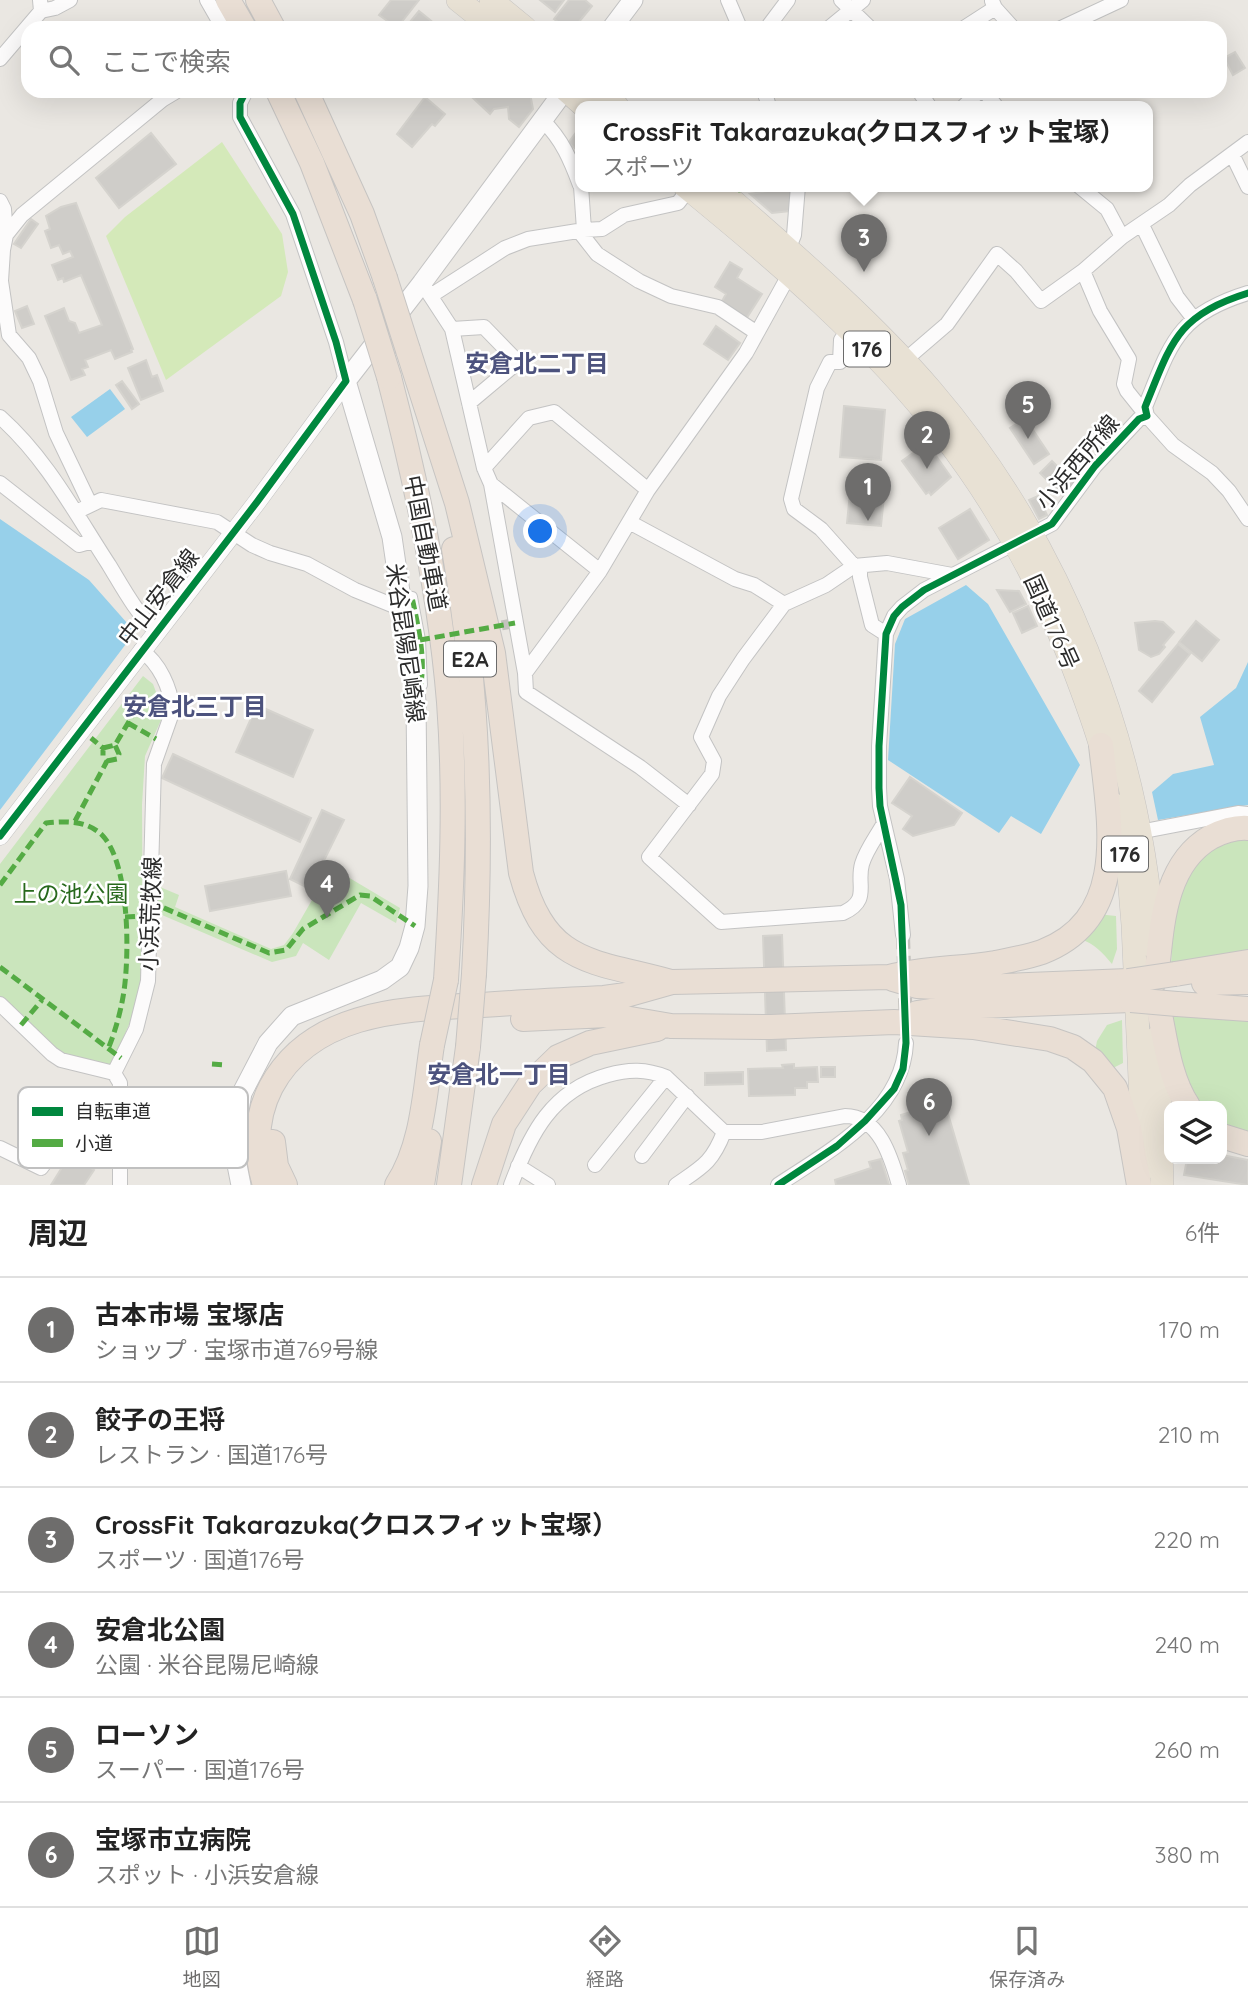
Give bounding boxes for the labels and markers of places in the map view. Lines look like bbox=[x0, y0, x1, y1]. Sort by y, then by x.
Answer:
pin: 3 bbox=[841, 214, 887, 272]
pin: 5 bbox=[1005, 381, 1051, 439]
pin: 2 bbox=[904, 411, 950, 469]
pin: 1 bbox=[845, 463, 891, 521]
pin: 4 bbox=[304, 860, 350, 918]
pin: 6 bbox=[906, 1078, 952, 1136]

